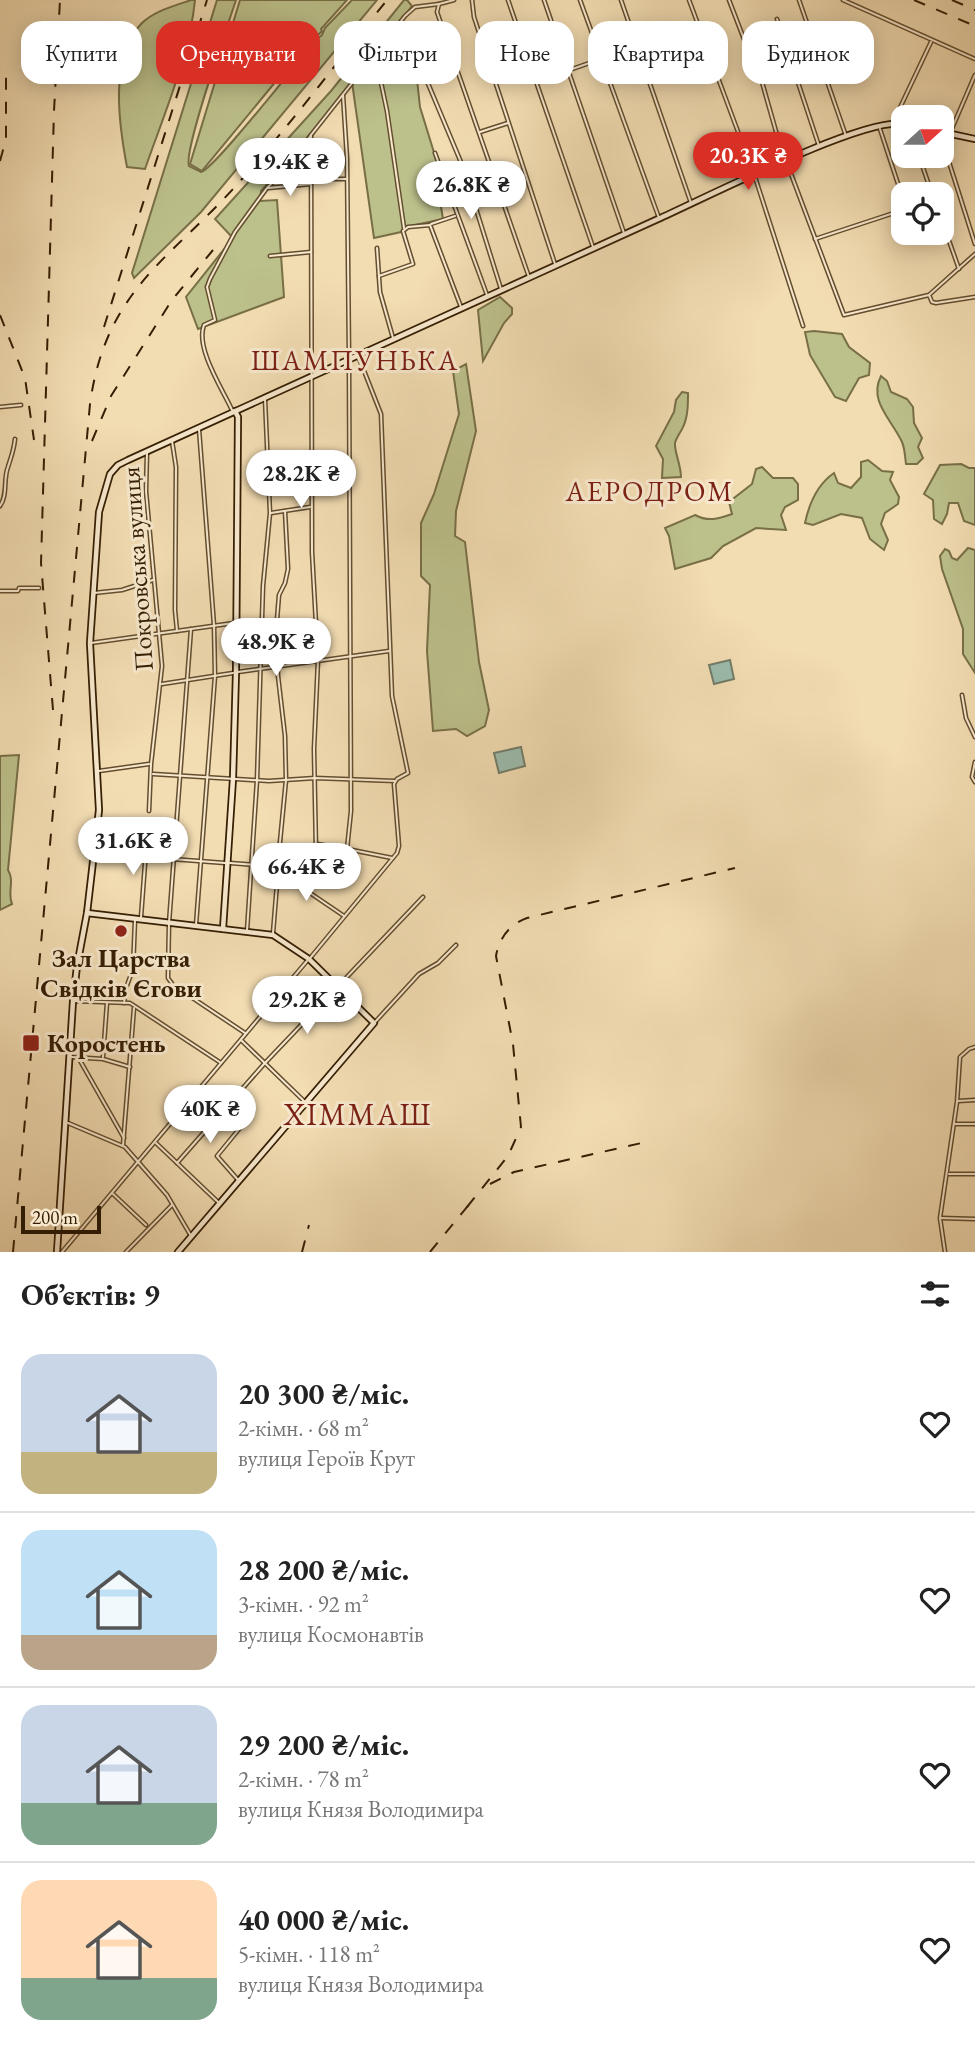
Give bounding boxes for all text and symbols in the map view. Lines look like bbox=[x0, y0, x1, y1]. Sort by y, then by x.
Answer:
chip: Купити bbox=[21, 21, 142, 84]
chip: Орендувати bbox=[156, 21, 320, 84]
chip: Фільтри bbox=[334, 21, 461, 84]
chip: Нове bbox=[475, 21, 574, 84]
chip: Квартира bbox=[588, 21, 728, 84]
chip: Будинок bbox=[742, 21, 874, 84]
north arrow bbox=[891, 105, 954, 168]
map controls bbox=[891, 105, 954, 245]
pin: 20.3K ₴ bbox=[683, 132, 813, 192]
pin: 19.4K ₴ bbox=[225, 138, 355, 198]
text: 20.3K ₴ bbox=[709, 140, 787, 170]
text: 19.4K ₴ bbox=[251, 146, 329, 176]
pin: 26.8K ₴ bbox=[406, 162, 536, 221]
text: 26.8K ₴ bbox=[432, 169, 510, 199]
button: locate bbox=[891, 182, 954, 245]
district label: ШАМПУНЬКА bbox=[251, 342, 459, 378]
pin: 28.2K ₴ bbox=[236, 450, 366, 510]
text: 28.2K ₴ bbox=[262, 458, 340, 488]
street label: Покровська вулиця bbox=[113, 466, 161, 672]
district label: АЕРОДРОМ bbox=[564, 473, 735, 509]
pin: 48.9K ₴ bbox=[211, 618, 341, 678]
text: 48.9K ₴ bbox=[237, 626, 315, 656]
pin: 31.6K ₴ bbox=[68, 818, 198, 877]
text: 31.6K ₴ bbox=[94, 825, 172, 855]
pin: 66.4K ₴ bbox=[241, 844, 371, 903]
text: 66.4K ₴ bbox=[267, 851, 345, 881]
marker: Зал Царства Свідків Єгови bbox=[113, 923, 129, 939]
place label: Зал Царства Свідків Єгови bbox=[40, 941, 202, 1005]
pin: 29.2K ₴ bbox=[242, 976, 372, 1036]
text: 29.2K ₴ bbox=[268, 984, 346, 1014]
place label: Коростень bbox=[47, 1026, 166, 1060]
marker: Коростень bbox=[21, 1033, 41, 1053]
pin: 40K ₴ bbox=[161, 1086, 259, 1145]
text: 40K ₴ bbox=[180, 1093, 240, 1123]
district label: ХІММАШ bbox=[282, 1095, 433, 1134]
scale bar bbox=[21, 1203, 102, 1235]
text: 200 m bbox=[32, 1205, 78, 1230]
text: Об’єктів: 9 bbox=[21, 1275, 160, 1314]
icon: filters bbox=[916, 1275, 954, 1313]
text: 20 300 ₴/міс. bbox=[238, 1374, 409, 1413]
icon: home bbox=[77, 1382, 161, 1466]
icon: heart bbox=[916, 1405, 954, 1443]
text: 2-кімн. · 68 m² bbox=[238, 1413, 369, 1443]
text: вулиця Героїв Крут bbox=[238, 1443, 415, 1473]
text: 28 200 ₴/міс. bbox=[238, 1550, 409, 1589]
icon: home bbox=[77, 1558, 161, 1642]
icon: heart bbox=[916, 1581, 954, 1619]
text: 3-кімн. · 92 m² bbox=[238, 1589, 369, 1619]
text: вулиця Космонавтів bbox=[238, 1619, 424, 1649]
text: 29 200 ₴/міс. bbox=[238, 1725, 409, 1764]
icon: home bbox=[77, 1733, 161, 1817]
icon: heart bbox=[916, 1756, 954, 1794]
text: 2-кімн. · 78 m² bbox=[238, 1764, 369, 1794]
text: вулиця Князя Володимира bbox=[238, 1794, 484, 1824]
text: 40 000 ₴/міс. bbox=[238, 1900, 409, 1939]
icon: home bbox=[77, 1908, 161, 1992]
icon: heart bbox=[916, 1931, 954, 1969]
text: 5-кімн. · 118 m² bbox=[238, 1939, 380, 1969]
text: вулиця Князя Володимира bbox=[238, 1969, 484, 1999]

